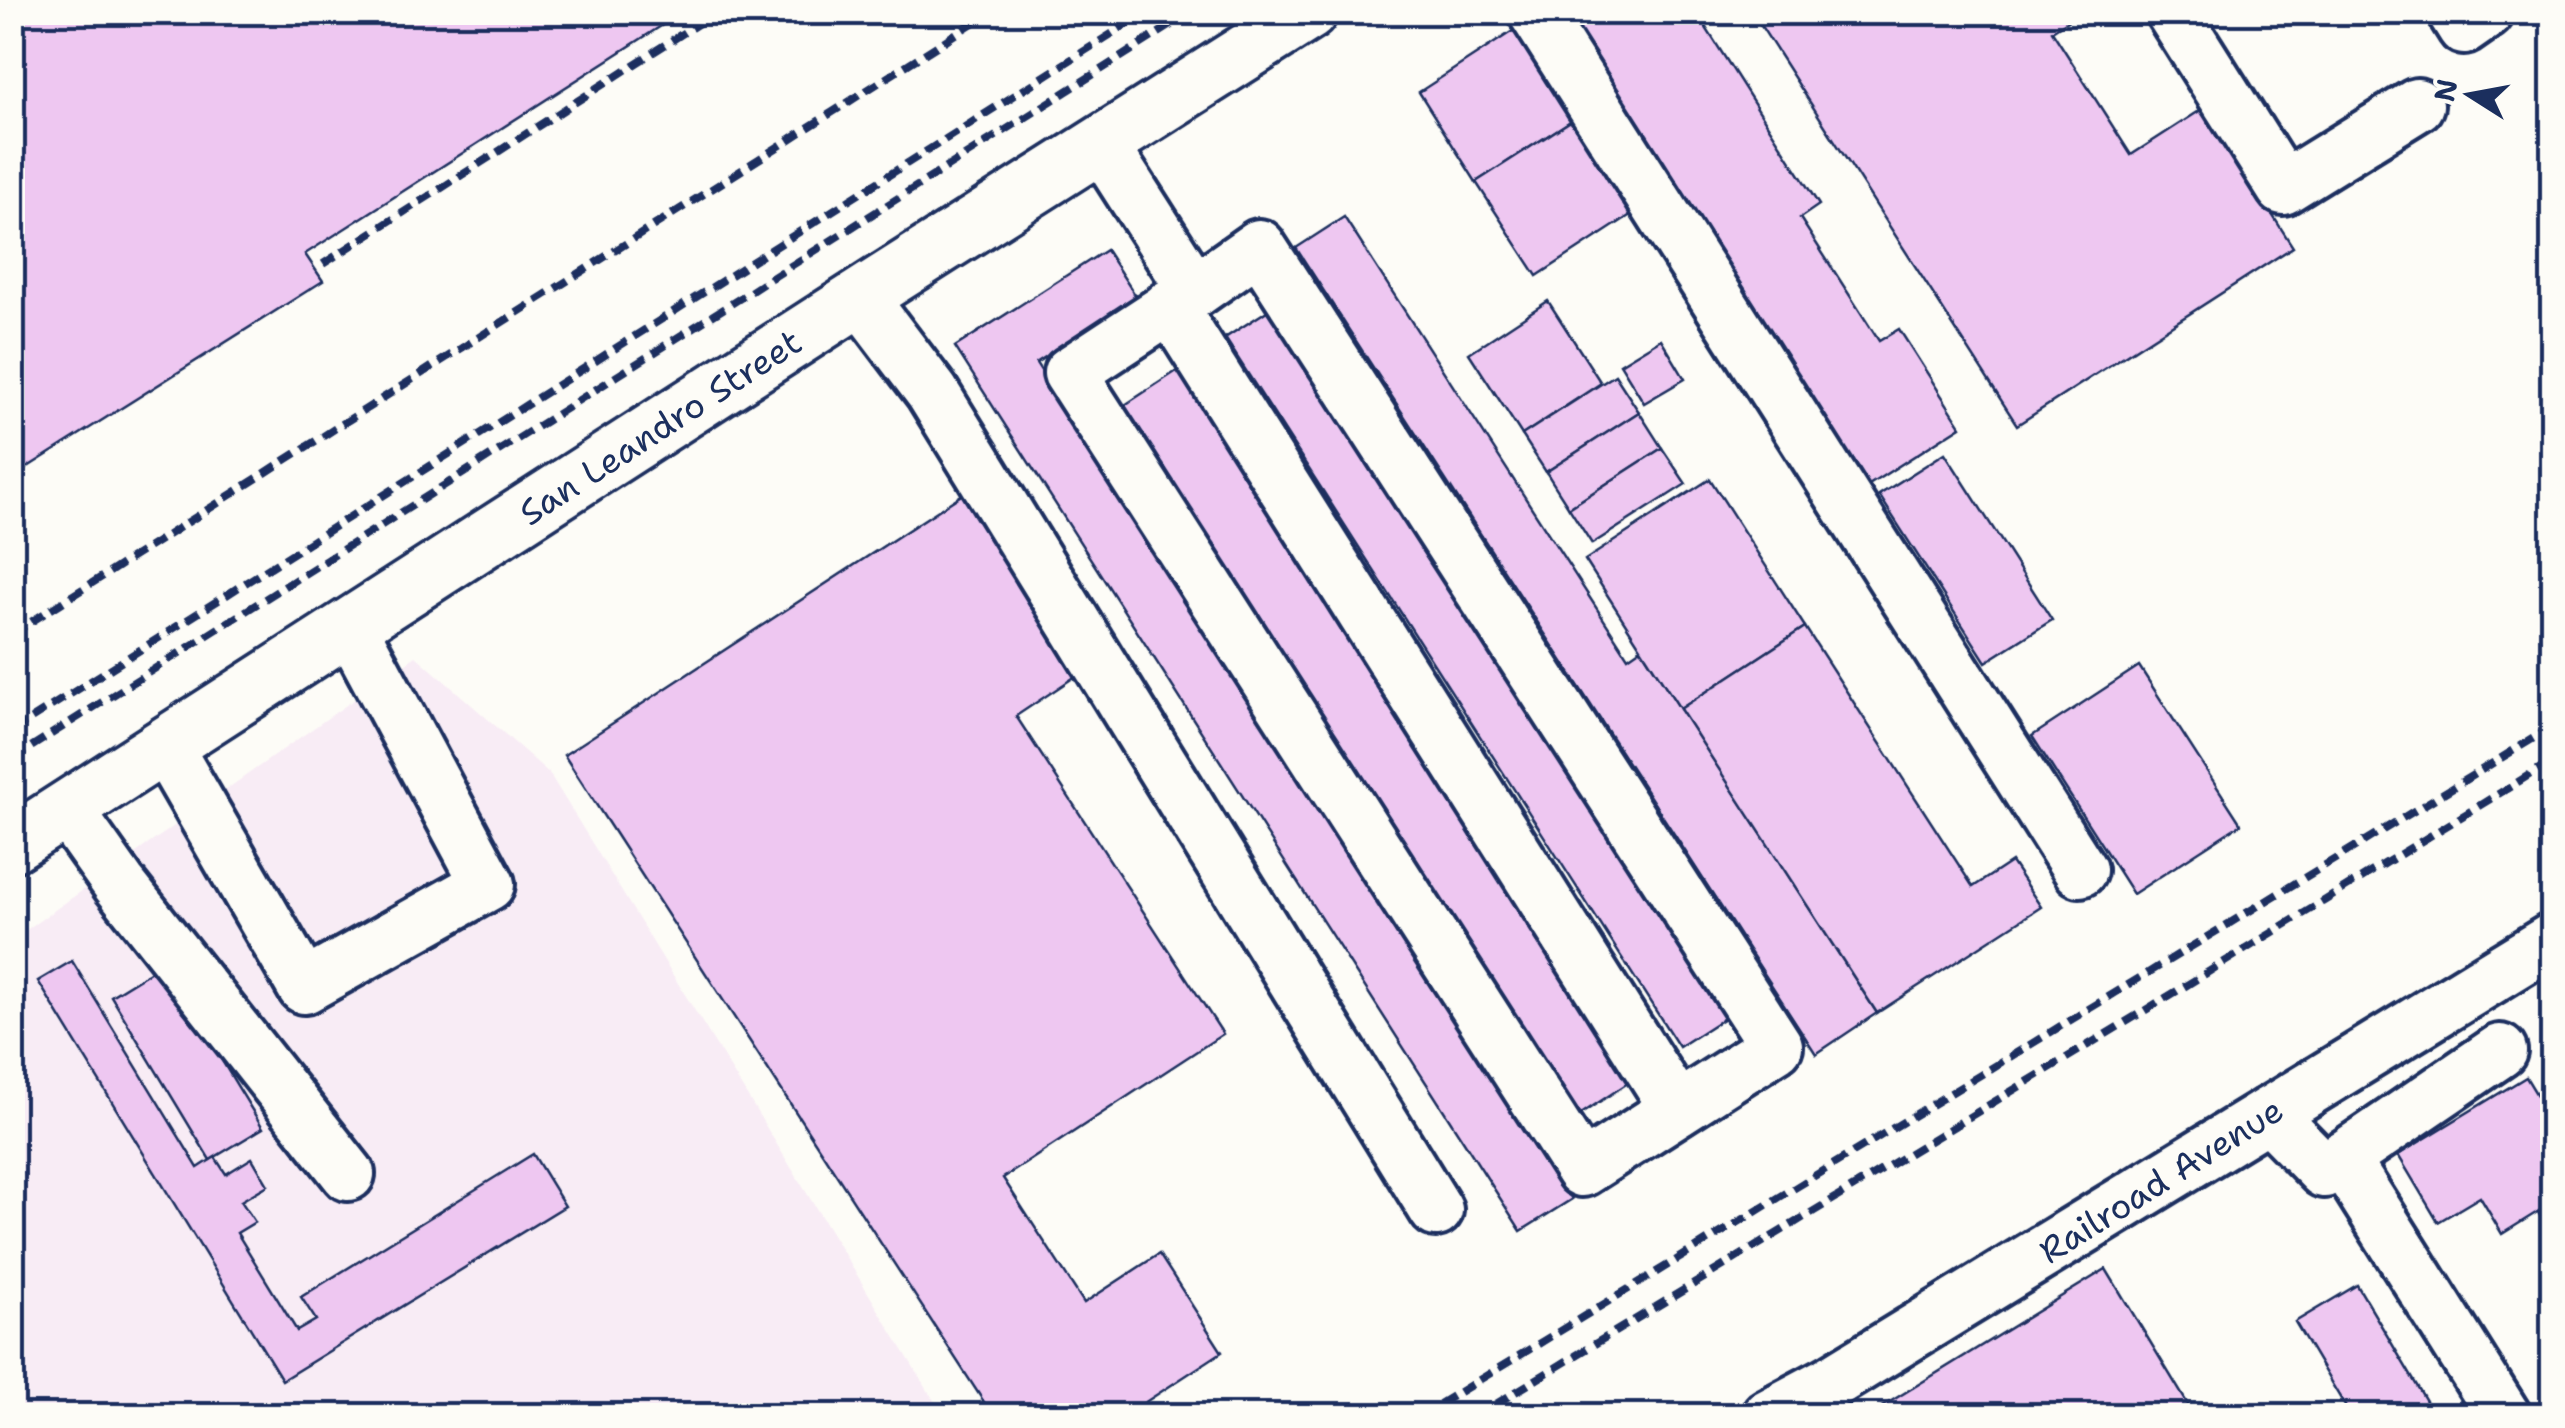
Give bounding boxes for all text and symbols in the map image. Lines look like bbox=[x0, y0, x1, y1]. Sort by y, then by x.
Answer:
north arrow bbox=[2420, 45, 2520, 145]
text: N bbox=[2425, 76, 2466, 105]
street label: San Leandro Street bbox=[510, 318, 810, 536]
street label: Railroad Avenue bbox=[2030, 1086, 2292, 1274]

